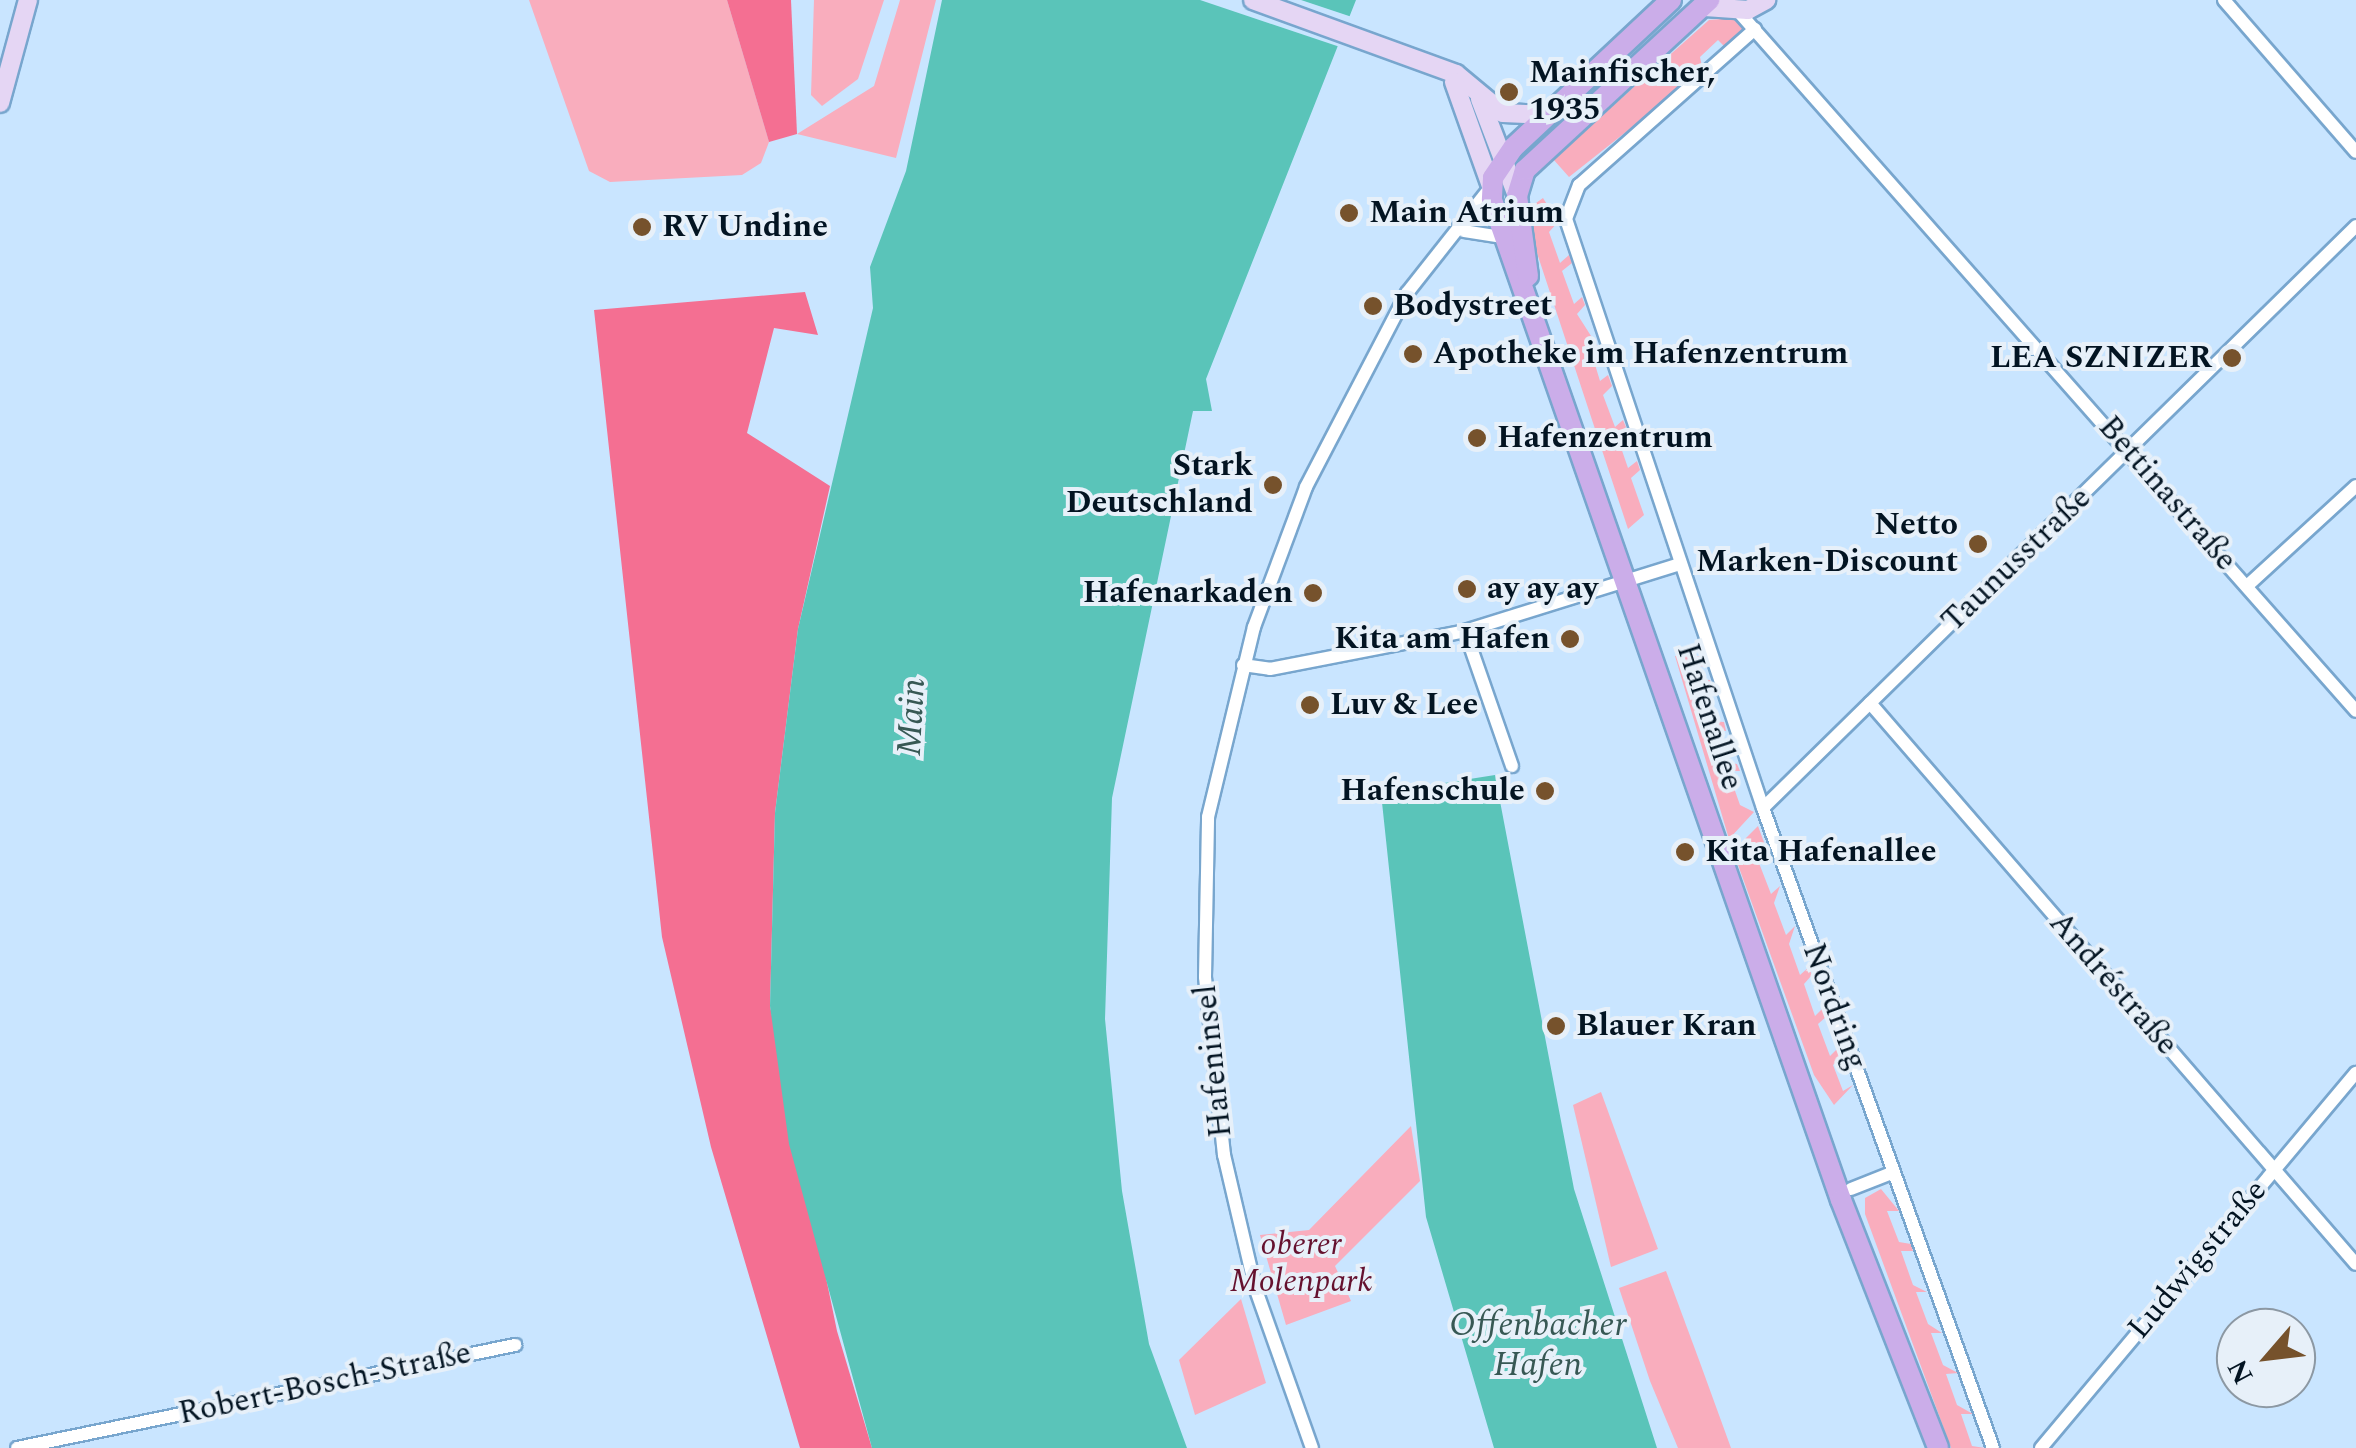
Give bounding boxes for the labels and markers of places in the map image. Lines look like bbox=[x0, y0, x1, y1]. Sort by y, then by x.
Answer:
place label: Mainfischer, 1935 bbox=[1529, 55, 1716, 130]
marker: Mainfischer, 1935 bbox=[1498, 81, 1520, 103]
place label: Main Atrium bbox=[1369, 194, 1564, 232]
marker: Main Atrium bbox=[1338, 202, 1360, 224]
place label: RV Undine bbox=[662, 208, 828, 246]
marker: RV Undine bbox=[631, 216, 653, 238]
place label: Bodystreet bbox=[1393, 287, 1552, 325]
marker: Bodystreet bbox=[1362, 295, 1384, 317]
place label: Apotheke im Hafenzentrum bbox=[1433, 335, 1848, 373]
place label: LEA SZNIZER bbox=[1990, 339, 2212, 377]
marker: Apotheke im Hafenzentrum bbox=[1402, 343, 1424, 365]
marker: LEA SZNIZER bbox=[2221, 347, 2243, 369]
place label: Hafenzentrum bbox=[1497, 419, 1713, 457]
marker: Hafenzentrum bbox=[1466, 427, 1488, 449]
place label: Stark Deutschland bbox=[1066, 448, 1253, 523]
marker: Stark Deutschland bbox=[1262, 474, 1284, 496]
place label: Netto Marken-Discount bbox=[1696, 507, 1958, 582]
marker: Netto Marken-Discount bbox=[1967, 533, 1989, 555]
place label: ay ay ay bbox=[1487, 570, 1598, 608]
place label: Hafenarkaden bbox=[1083, 574, 1293, 612]
marker: ay ay ay bbox=[1456, 578, 1478, 600]
marker: Hafenarkaden bbox=[1302, 582, 1324, 604]
place label: Kita am Hafen bbox=[1334, 620, 1550, 658]
marker: Kita am Hafen bbox=[1559, 628, 1581, 650]
place label: Luv & Lee bbox=[1330, 686, 1478, 724]
marker: Luv & Lee bbox=[1299, 694, 1321, 716]
place label: Hafenschule bbox=[1340, 772, 1525, 810]
marker: Hafenschule bbox=[1534, 780, 1556, 802]
place label: Kita Hafenallee bbox=[1705, 833, 1937, 871]
marker: Kita Hafenallee bbox=[1674, 841, 1696, 863]
place label: Blauer Kran bbox=[1576, 1007, 1756, 1045]
marker: Blauer Kran bbox=[1545, 1015, 1567, 1037]

